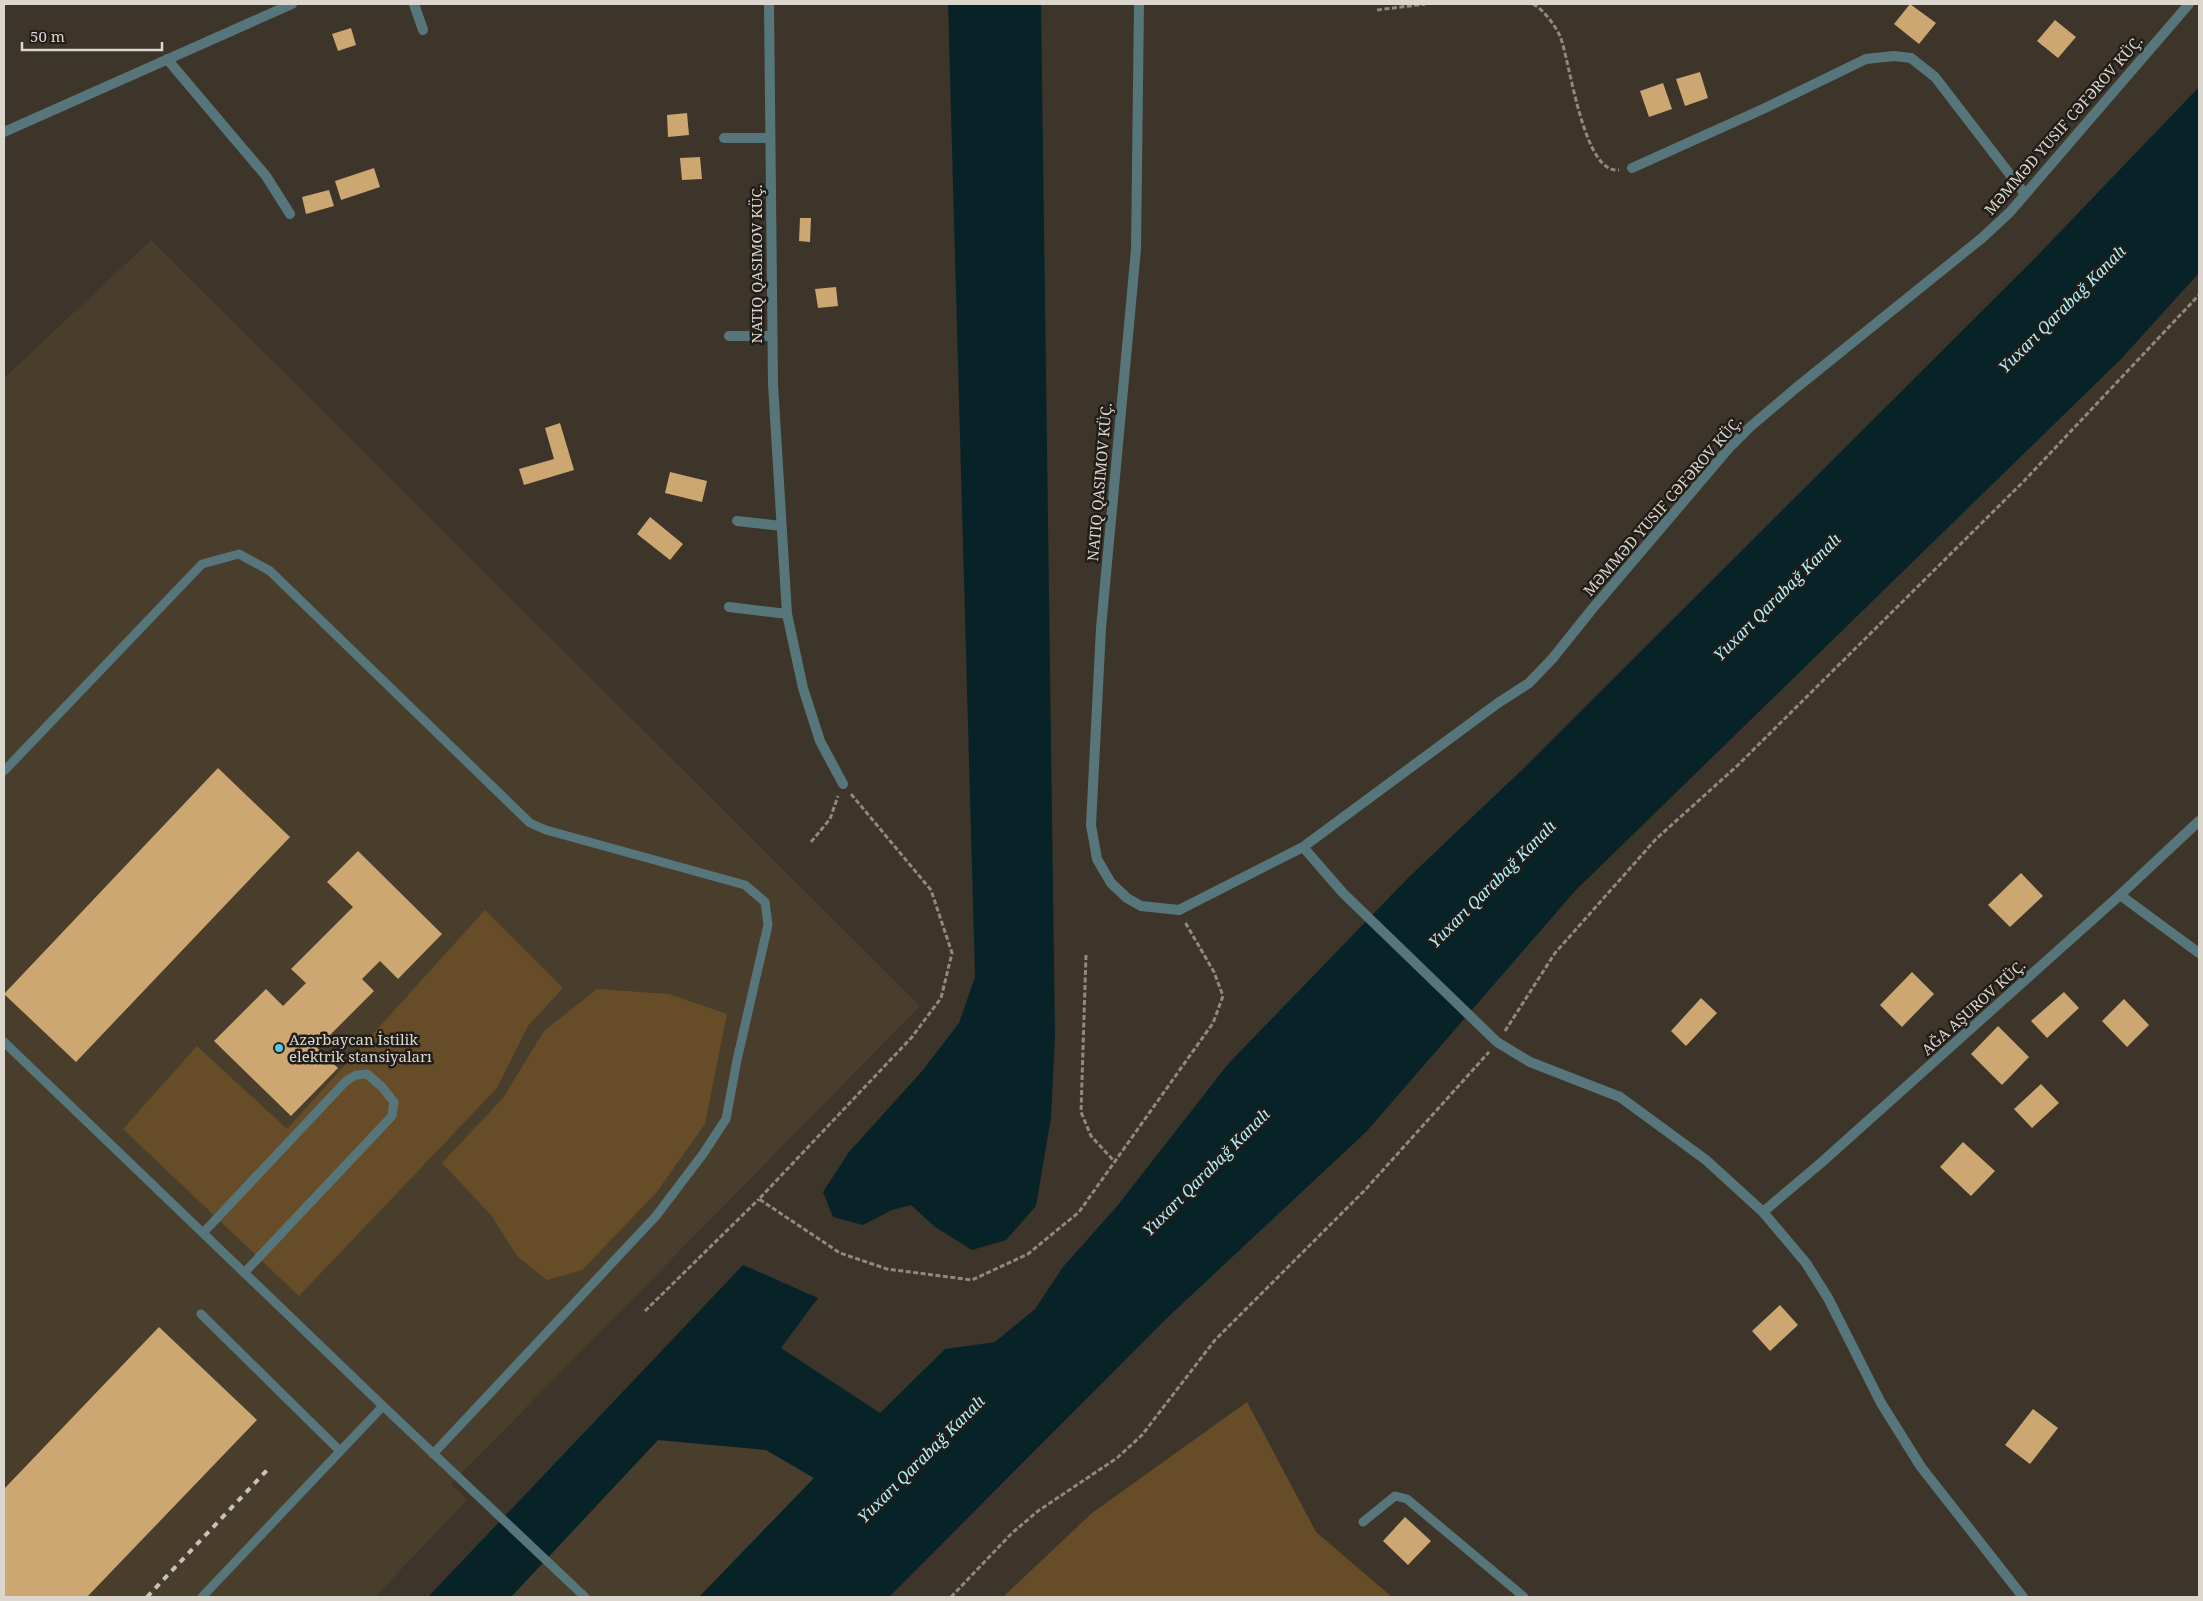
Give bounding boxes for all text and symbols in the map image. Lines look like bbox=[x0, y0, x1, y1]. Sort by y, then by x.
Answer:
scale bar bbox=[22, 20, 162, 52]
text: 50 m bbox=[30, 26, 65, 46]
street label: MƏMMƏD YUSIF CƏFƏROV KÜÇ. bbox=[1979, 31, 2147, 219]
street label: NATIQ QASIMOV KÜÇ. bbox=[746, 184, 766, 344]
water label: Yuxarı Qarabağ Kanalı bbox=[1993, 240, 2131, 378]
street label: NATIQ QASIMOV KÜÇ. bbox=[1082, 402, 1116, 562]
street label: MƏMMƏD YUSIF CƏFƏROV KÜÇ. bbox=[1578, 412, 1746, 600]
water label: Yuxarı Qarabağ Kanalı bbox=[1708, 528, 1846, 666]
water label: Yuxarı Qarabağ Kanalı bbox=[1423, 815, 1561, 953]
street label: AĞA AŞUROV KÜÇ. bbox=[1917, 955, 2029, 1059]
place label: Azərbaycan İstilik elektrik stansiyaları bbox=[289, 1029, 432, 1066]
marker: Azərbaycan İstilik elektrik stansiyaları bbox=[273, 1042, 285, 1054]
water label: Yuxarı Qarabağ Kanalı bbox=[1137, 1103, 1275, 1241]
water label: Yuxarı Qarabağ Kanalı bbox=[852, 1390, 990, 1528]

